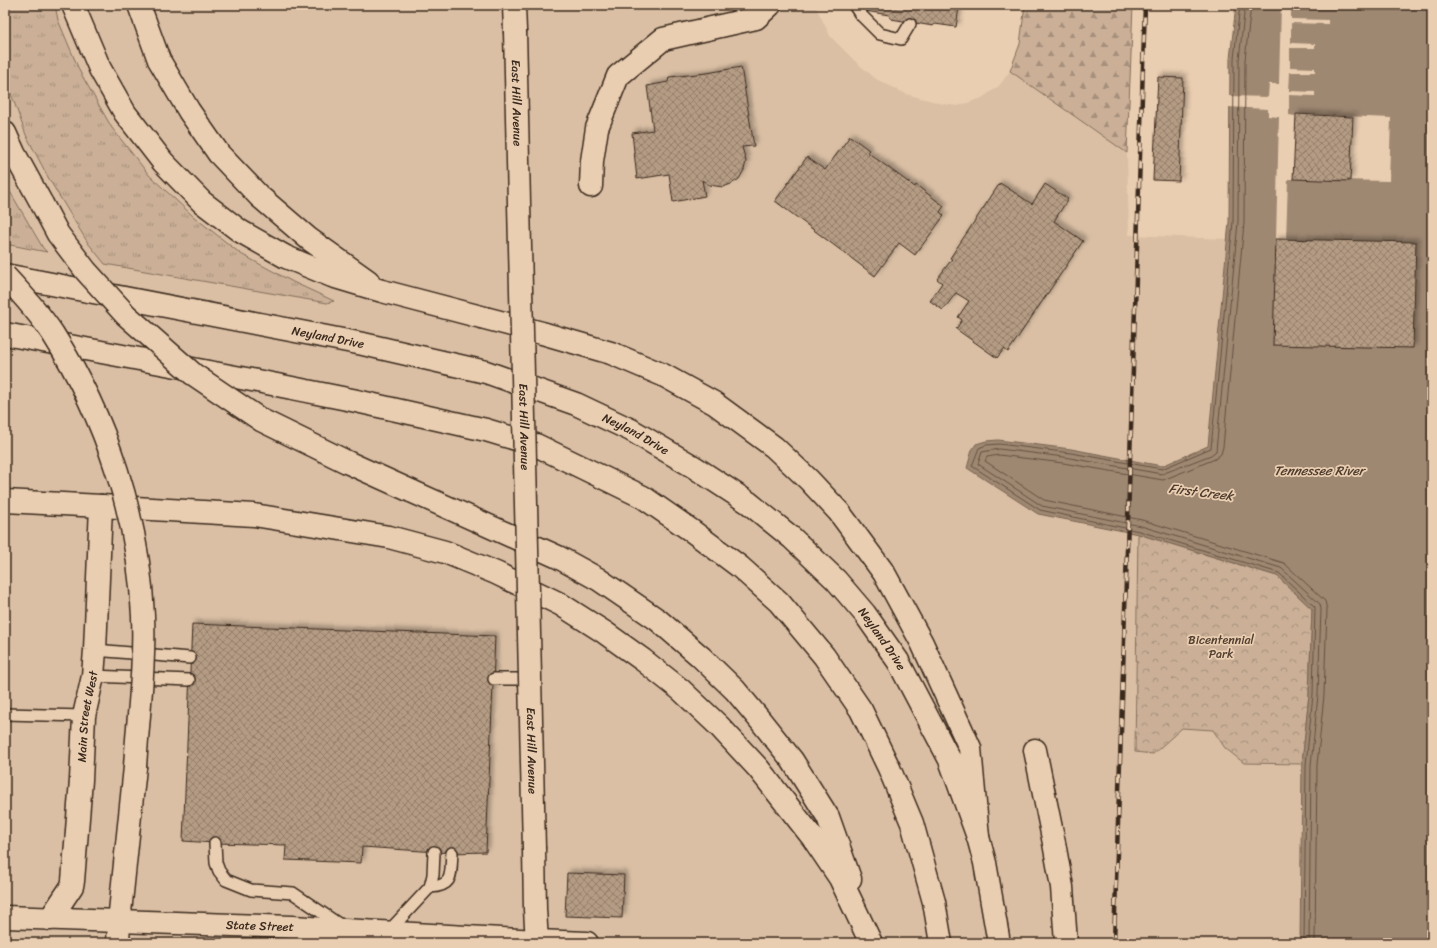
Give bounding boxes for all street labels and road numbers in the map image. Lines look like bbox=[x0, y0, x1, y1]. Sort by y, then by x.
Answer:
street label: East Hill Avenue bbox=[505, 59, 529, 147]
street label: Neyland Drive bbox=[290, 320, 366, 355]
street label: East Hill Avenue bbox=[512, 383, 536, 471]
street label: Neyland Drive bbox=[598, 407, 673, 461]
street label: Neyland Drive bbox=[852, 602, 912, 674]
street label: Main Street West bbox=[71, 669, 104, 763]
street label: East Hill Avenue bbox=[520, 707, 544, 794]
street label: State Street bbox=[226, 914, 294, 938]

